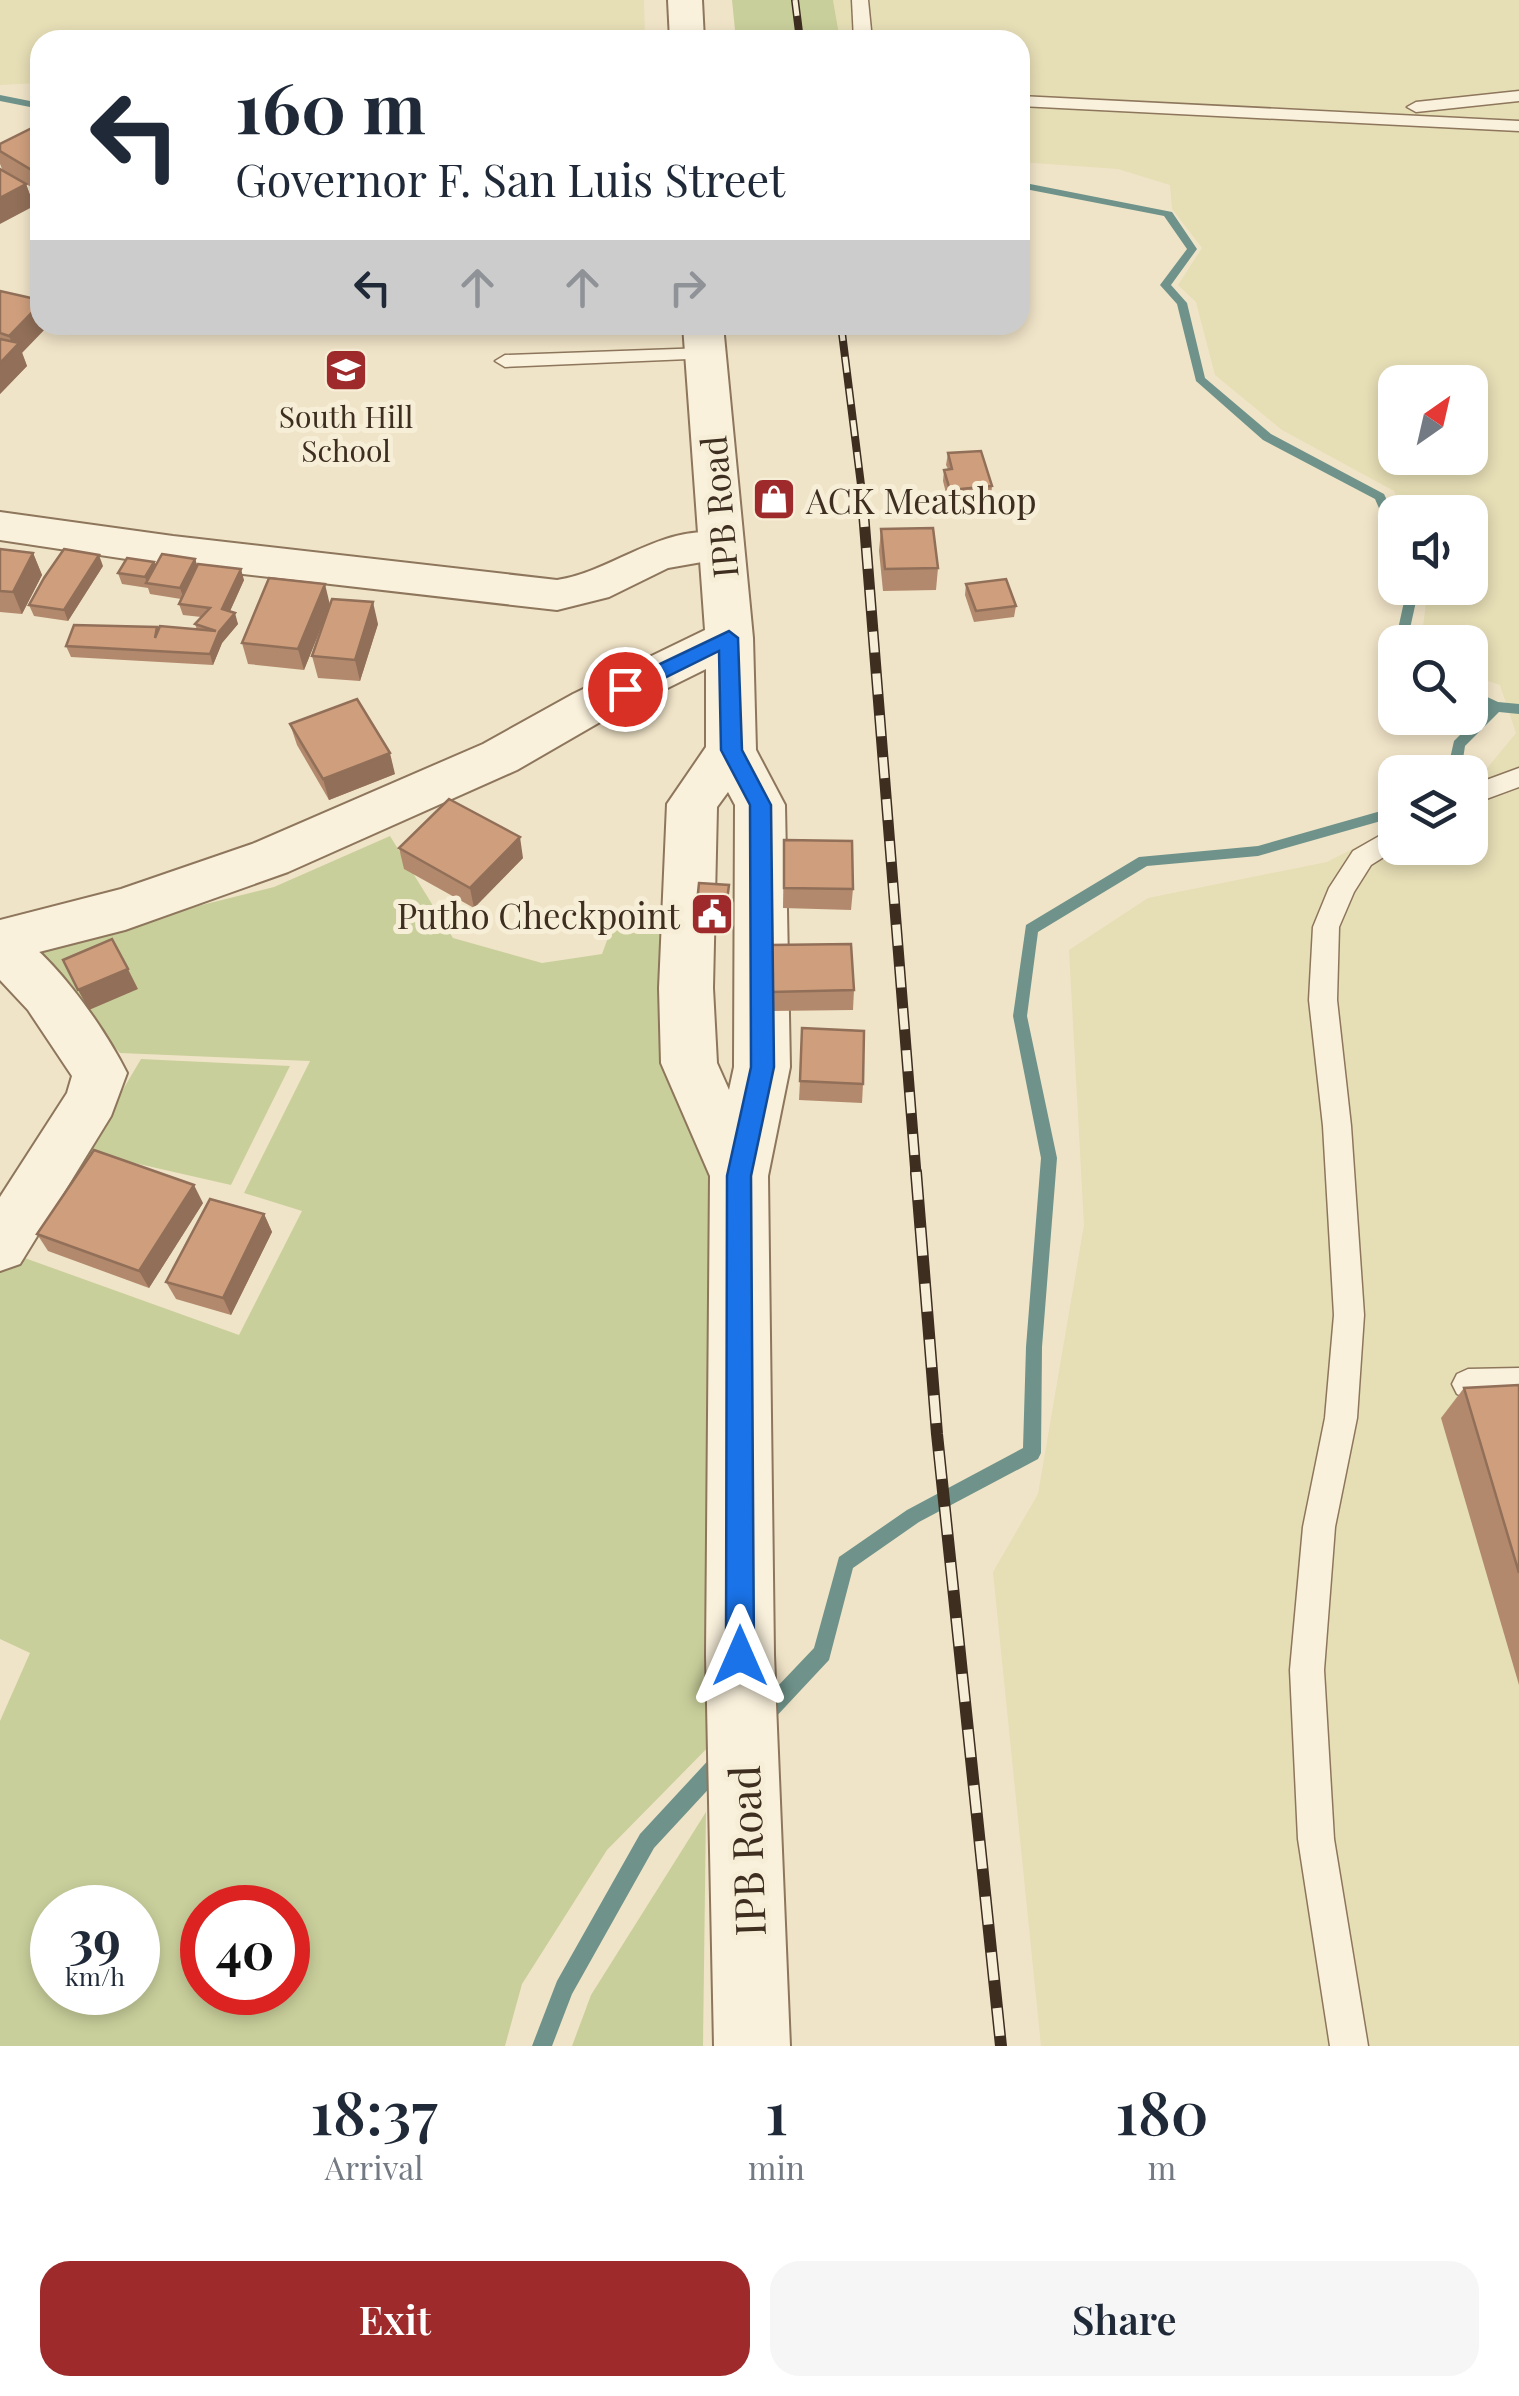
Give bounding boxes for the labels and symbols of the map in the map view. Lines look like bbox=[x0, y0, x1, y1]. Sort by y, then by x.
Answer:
school or university icon: South Hill School bbox=[323, 347, 369, 393]
north arrow bbox=[1378, 365, 1488, 475]
place label: South Hill School bbox=[279, 396, 413, 470]
street label: IPB Road bbox=[688, 434, 748, 580]
shop icon: ACK Meatshop bbox=[751, 476, 797, 522]
place label: ACK Meatshop bbox=[805, 476, 1037, 523]
pin bbox=[583, 647, 668, 732]
place label: Putho Checkpoint bbox=[397, 891, 681, 938]
public building icon: Putho Checkpoint bbox=[689, 891, 735, 937]
position arrow bbox=[688, 1604, 792, 1708]
street label: IPB Road bbox=[715, 1765, 777, 1937]
speed limit sign: 40 bbox=[180, 1885, 310, 2015]

